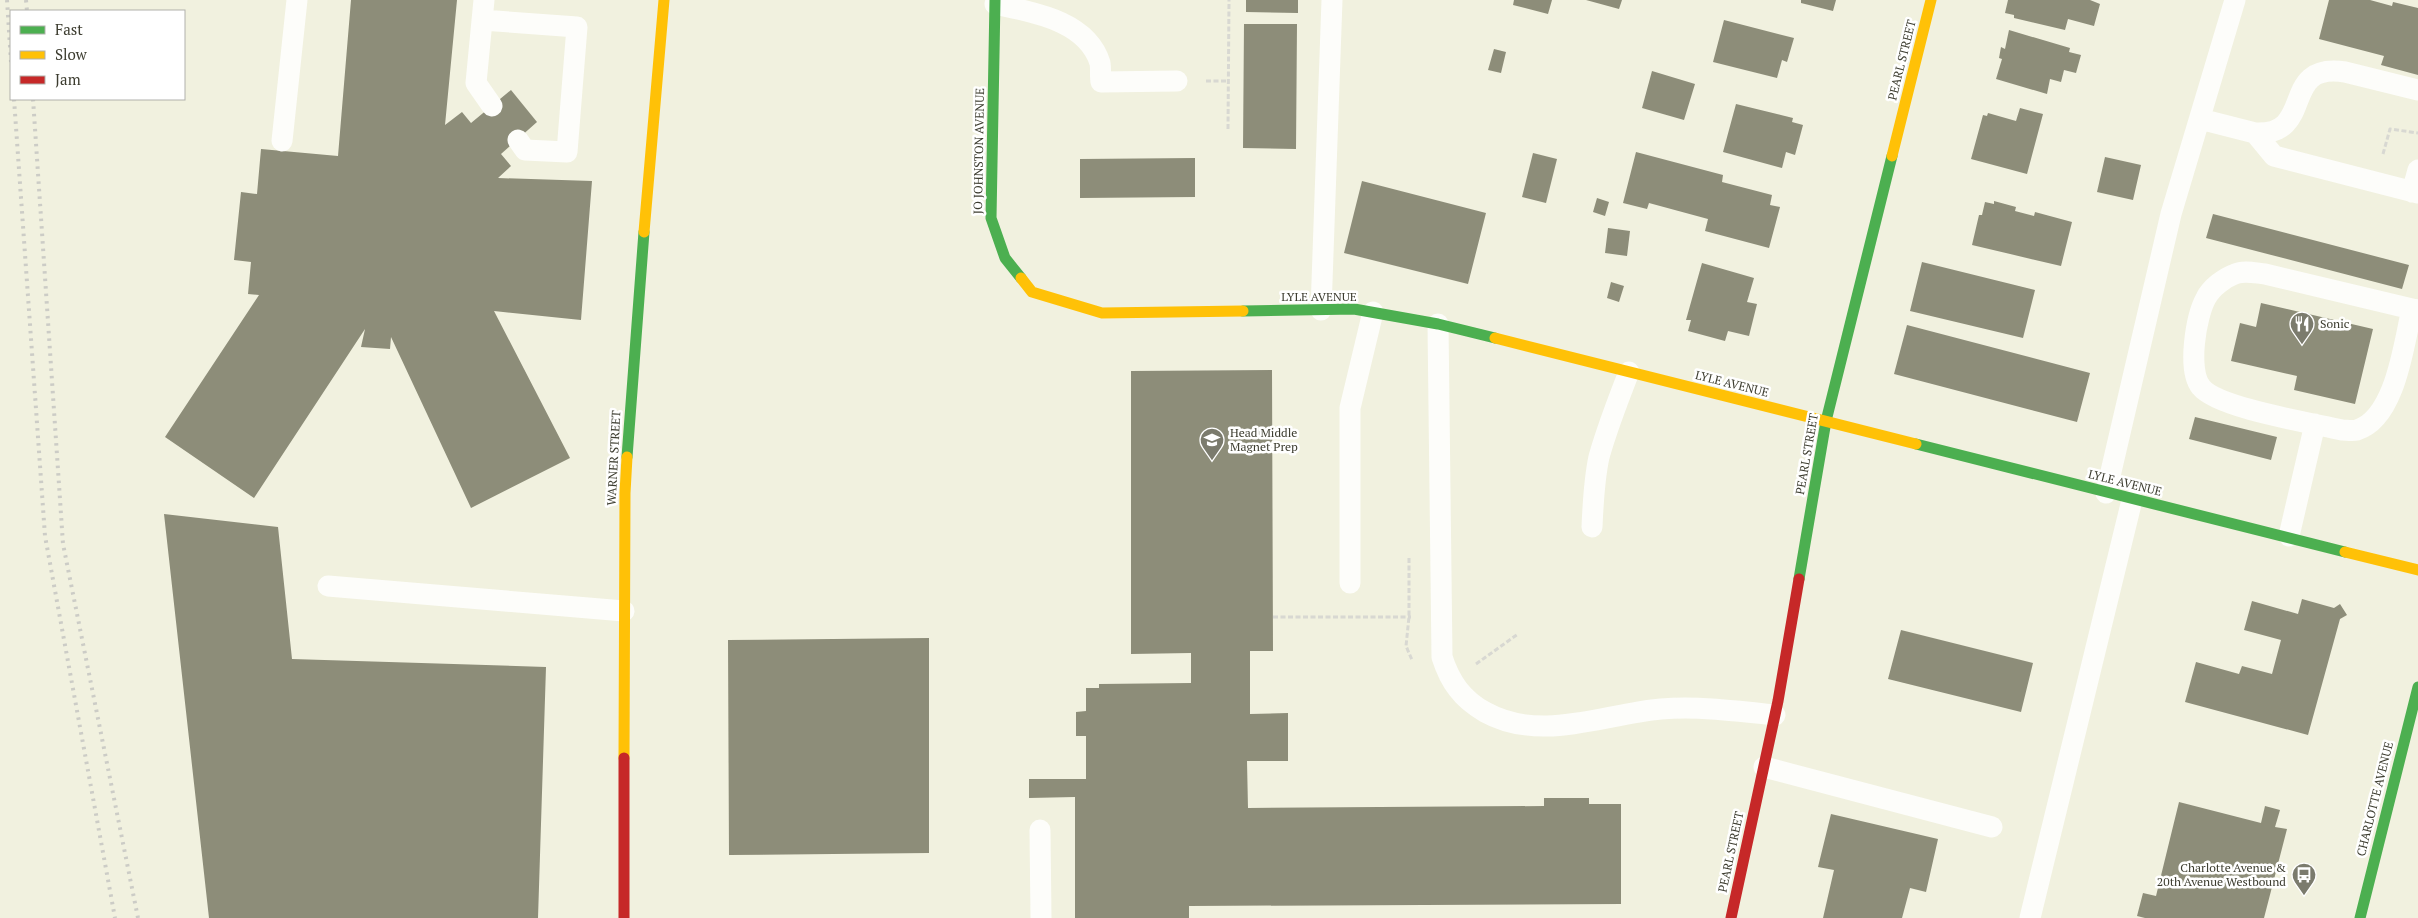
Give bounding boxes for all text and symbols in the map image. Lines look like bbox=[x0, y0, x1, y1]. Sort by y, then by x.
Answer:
legend bbox=[10, 10, 185, 100]
street label: PEARL STREET bbox=[1884, 18, 1919, 102]
text: Fast bbox=[55, 19, 83, 39]
text: Slow bbox=[55, 44, 88, 64]
text: Jam bbox=[55, 69, 81, 89]
street label: JO JOHNSTON AVENUE bbox=[970, 88, 987, 214]
street label: LYLE AVENUE bbox=[1281, 289, 1357, 304]
restaurant icon: Sonic bbox=[2289, 311, 2315, 345]
place label: Sonic bbox=[2320, 316, 2350, 331]
street label: LYLE AVENUE bbox=[1694, 367, 1771, 400]
street label: WARNER STREET bbox=[604, 409, 624, 506]
street label: PEARL STREET bbox=[1792, 411, 1821, 496]
place label: Head Middle Magnet Prep bbox=[1230, 425, 1298, 454]
school or university icon: Head Middle Magnet Prep bbox=[1199, 427, 1225, 461]
street label: LYLE AVENUE bbox=[2087, 466, 2164, 499]
street label: CHARLOTTE AVENUE bbox=[2353, 740, 2396, 858]
street label: PEARL STREET bbox=[1715, 809, 1747, 894]
place label: Charlotte Avenue & 20th Avenue Westbound bbox=[2157, 860, 2287, 889]
bus stop icon: Charlotte Avenue & 20th Avenue Westbound bbox=[2291, 862, 2317, 896]

